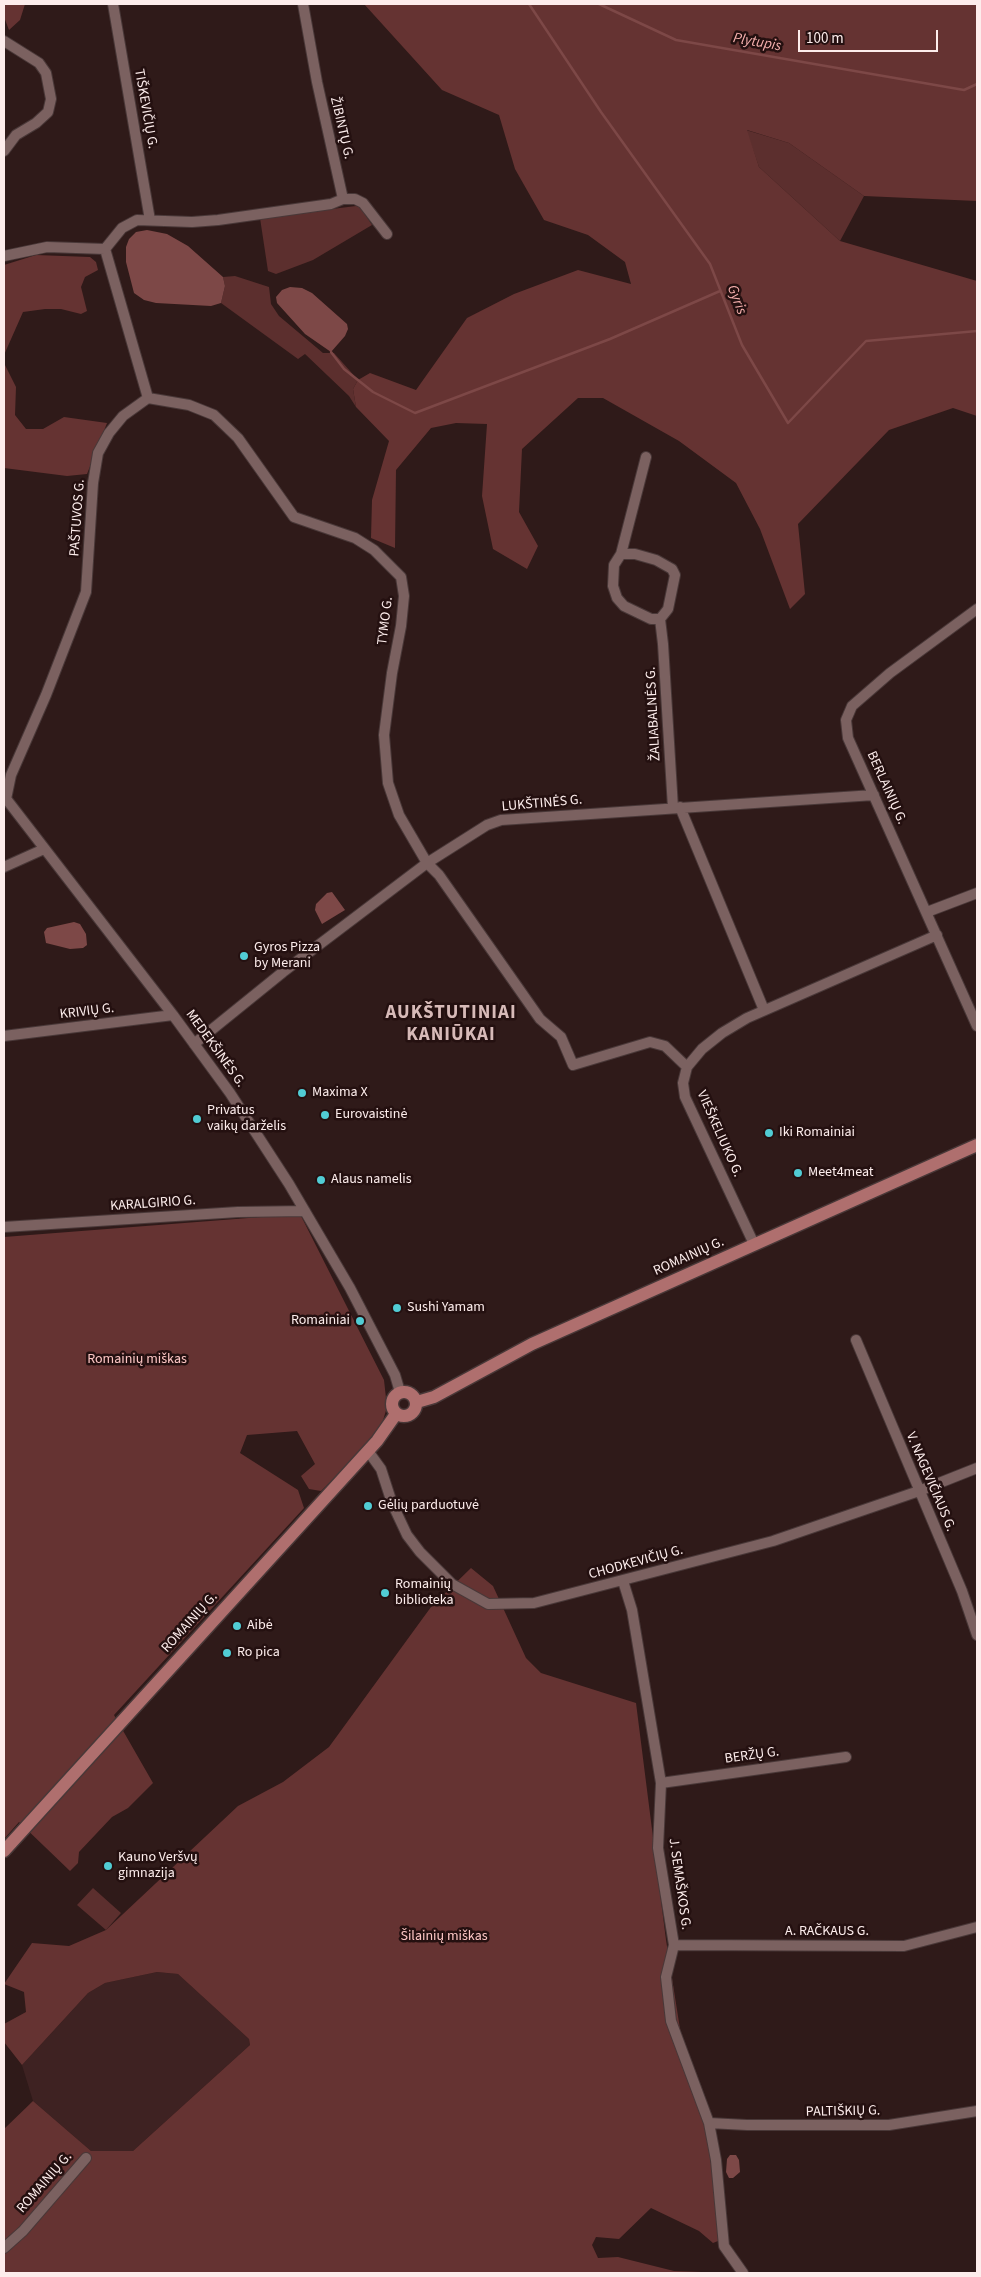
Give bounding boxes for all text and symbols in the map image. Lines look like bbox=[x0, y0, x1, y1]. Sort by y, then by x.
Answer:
scale bar bbox=[801, 20, 941, 52]
text: 100 m bbox=[806, 28, 844, 49]
water label: Plytupis bbox=[731, 30, 783, 56]
street label: TIŠKEVIČIŲ G. bbox=[130, 68, 160, 150]
street label: ŽIBINTŲ G. bbox=[326, 95, 356, 161]
water label: Gyris bbox=[722, 283, 750, 317]
street label: PAŠTUVOS G. bbox=[67, 479, 89, 557]
street label: TYMO G. bbox=[375, 596, 397, 646]
street label: ŽALIABALNĖS G. bbox=[643, 666, 665, 762]
street label: BERLAINIŲ G. bbox=[862, 749, 910, 827]
street label: LUKŠTINĖS G. bbox=[501, 792, 583, 816]
place label: Gyros Pizza by Merani bbox=[254, 940, 320, 972]
marker: Gyros Pizza by Merani bbox=[238, 950, 250, 962]
street label: KRIVIŲ G. bbox=[59, 1000, 115, 1024]
district label: AUKŠTUTINIAI KANIŪKAI bbox=[384, 1003, 518, 1047]
street label: MEDEKŠINĖS G. bbox=[181, 1007, 249, 1091]
place label: Maxima X bbox=[312, 1085, 368, 1101]
marker: Maxima X bbox=[296, 1087, 308, 1099]
street label: VIEŠKELIUKO G. bbox=[692, 1088, 746, 1180]
place label: Privatus vaikų darželis bbox=[207, 1103, 286, 1136]
place label: Eurovaistinė bbox=[335, 1107, 407, 1123]
marker: Eurovaistinė bbox=[319, 1109, 331, 1121]
marker: Privatus vaikų darželis bbox=[191, 1113, 203, 1125]
place label: Iki Romainiai bbox=[779, 1125, 855, 1141]
marker: Iki Romainiai bbox=[763, 1127, 775, 1139]
place label: Meet4meat bbox=[808, 1165, 874, 1181]
marker: Meet4meat bbox=[792, 1167, 804, 1179]
place label: Alaus namelis bbox=[331, 1172, 412, 1188]
marker: Alaus namelis bbox=[315, 1174, 327, 1186]
street label: KARALGIRIO G. bbox=[110, 1193, 196, 1215]
street label: ROMAINIŲ G. bbox=[651, 1234, 727, 1280]
place label: Sushi Yamam bbox=[407, 1300, 485, 1316]
marker: Sushi Yamam bbox=[391, 1302, 403, 1314]
place label: Romainiai bbox=[291, 1313, 350, 1329]
marker: Romainiai bbox=[354, 1315, 366, 1327]
park label: Romainių miškas bbox=[87, 1352, 187, 1368]
street label: V. NAGEVIČIAUS G. bbox=[901, 1430, 959, 1534]
place label: Gėlių parduotuvė bbox=[378, 1498, 479, 1514]
marker: Gėlių parduotuvė bbox=[362, 1500, 374, 1512]
street label: CHODKEVIČIŲ G. bbox=[587, 1542, 685, 1584]
place label: Romainių biblioteka bbox=[395, 1577, 454, 1610]
marker: Romainių biblioteka bbox=[379, 1587, 391, 1599]
street label: ROMAINIŲ G. bbox=[159, 1589, 221, 1657]
place label: Aibė bbox=[247, 1618, 273, 1634]
marker: Aibė bbox=[231, 1620, 243, 1632]
place label: Ro pica bbox=[237, 1645, 280, 1661]
marker: Ro pica bbox=[221, 1647, 233, 1659]
street label: BERŽŲ G. bbox=[724, 1744, 780, 1768]
street label: J. SEMAŠKOS G. bbox=[664, 1837, 694, 1931]
place label: Kauno Veršvų gimnazija bbox=[118, 1850, 198, 1882]
marker: Kauno Veršvų gimnazija bbox=[102, 1860, 114, 1872]
street label: A. RAČKAUS G. bbox=[785, 1924, 869, 1940]
park label: Šilainių miškas bbox=[400, 1929, 488, 1945]
street label: PALTIŠKIŲ G. bbox=[806, 2103, 880, 2121]
street label: ROMAINIŲ G. bbox=[14, 2149, 76, 2217]

